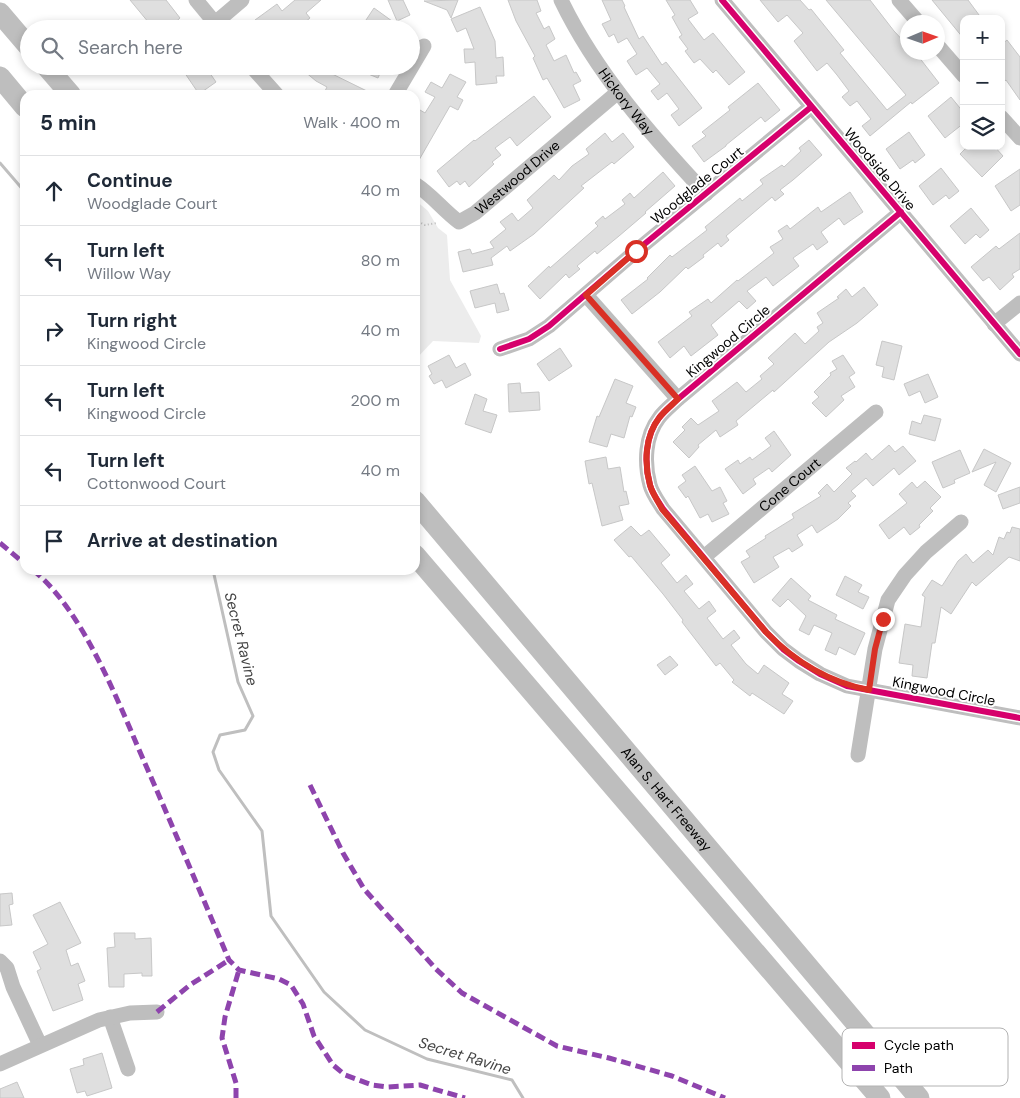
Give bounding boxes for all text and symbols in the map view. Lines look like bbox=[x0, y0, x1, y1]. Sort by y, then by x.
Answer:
north arrow bbox=[900, 15, 945, 60]
map controls bbox=[960, 15, 1005, 150]
button: + bbox=[960, 15, 1005, 60]
search box bbox=[20, 20, 420, 75]
icon: search bbox=[38, 34, 66, 62]
text: Search here bbox=[78, 35, 183, 60]
button: − bbox=[960, 60, 1005, 105]
street label: Hickory Way bbox=[594, 64, 658, 139]
button: layers bbox=[960, 105, 1005, 150]
text: 5 min bbox=[40, 109, 96, 137]
text: Walk · 400 m bbox=[303, 112, 400, 133]
street label: Woodside Drive bbox=[840, 124, 920, 214]
street label: Westwood Drive bbox=[471, 136, 564, 218]
street label: Woodglade Court bbox=[647, 142, 747, 228]
text: Continue bbox=[87, 168, 173, 193]
icon: ahead bbox=[40, 177, 68, 205]
text: 40 m bbox=[361, 180, 400, 201]
text: Woodglade Court bbox=[87, 193, 218, 214]
text: Turn left bbox=[87, 238, 165, 263]
route start bbox=[625, 240, 648, 263]
icon: left bbox=[40, 247, 68, 275]
text: 80 m bbox=[361, 250, 400, 271]
text: Willow Way bbox=[87, 263, 171, 284]
street label: Kingwood Circle bbox=[682, 301, 774, 381]
text: Turn right bbox=[87, 308, 177, 333]
icon: right bbox=[40, 317, 68, 345]
text: 40 m bbox=[361, 320, 400, 341]
text: Kingwood Circle bbox=[87, 333, 206, 354]
text: Turn left bbox=[87, 378, 165, 403]
icon: left bbox=[40, 387, 68, 415]
text: 200 m bbox=[351, 390, 400, 411]
text: Kingwood Circle bbox=[87, 403, 206, 424]
text: Turn left bbox=[87, 448, 165, 473]
street label: Cone Court bbox=[755, 454, 824, 516]
icon: left bbox=[40, 457, 68, 485]
text: 40 m bbox=[361, 460, 400, 481]
text: Cottonwood Court bbox=[87, 473, 226, 494]
icon: arrive bbox=[40, 527, 68, 555]
text: Arrive at destination bbox=[87, 528, 278, 553]
water label: Secret Ravine bbox=[220, 590, 262, 688]
route end bbox=[872, 608, 895, 631]
street label: Kingwood Circle bbox=[891, 672, 997, 710]
street label: Alan S. Hart Freeway bbox=[617, 743, 716, 855]
legend bbox=[842, 1028, 1008, 1086]
water label: Secret Ravine bbox=[416, 1032, 514, 1080]
text: Cycle path bbox=[884, 1036, 954, 1054]
text: Path bbox=[884, 1059, 913, 1077]

